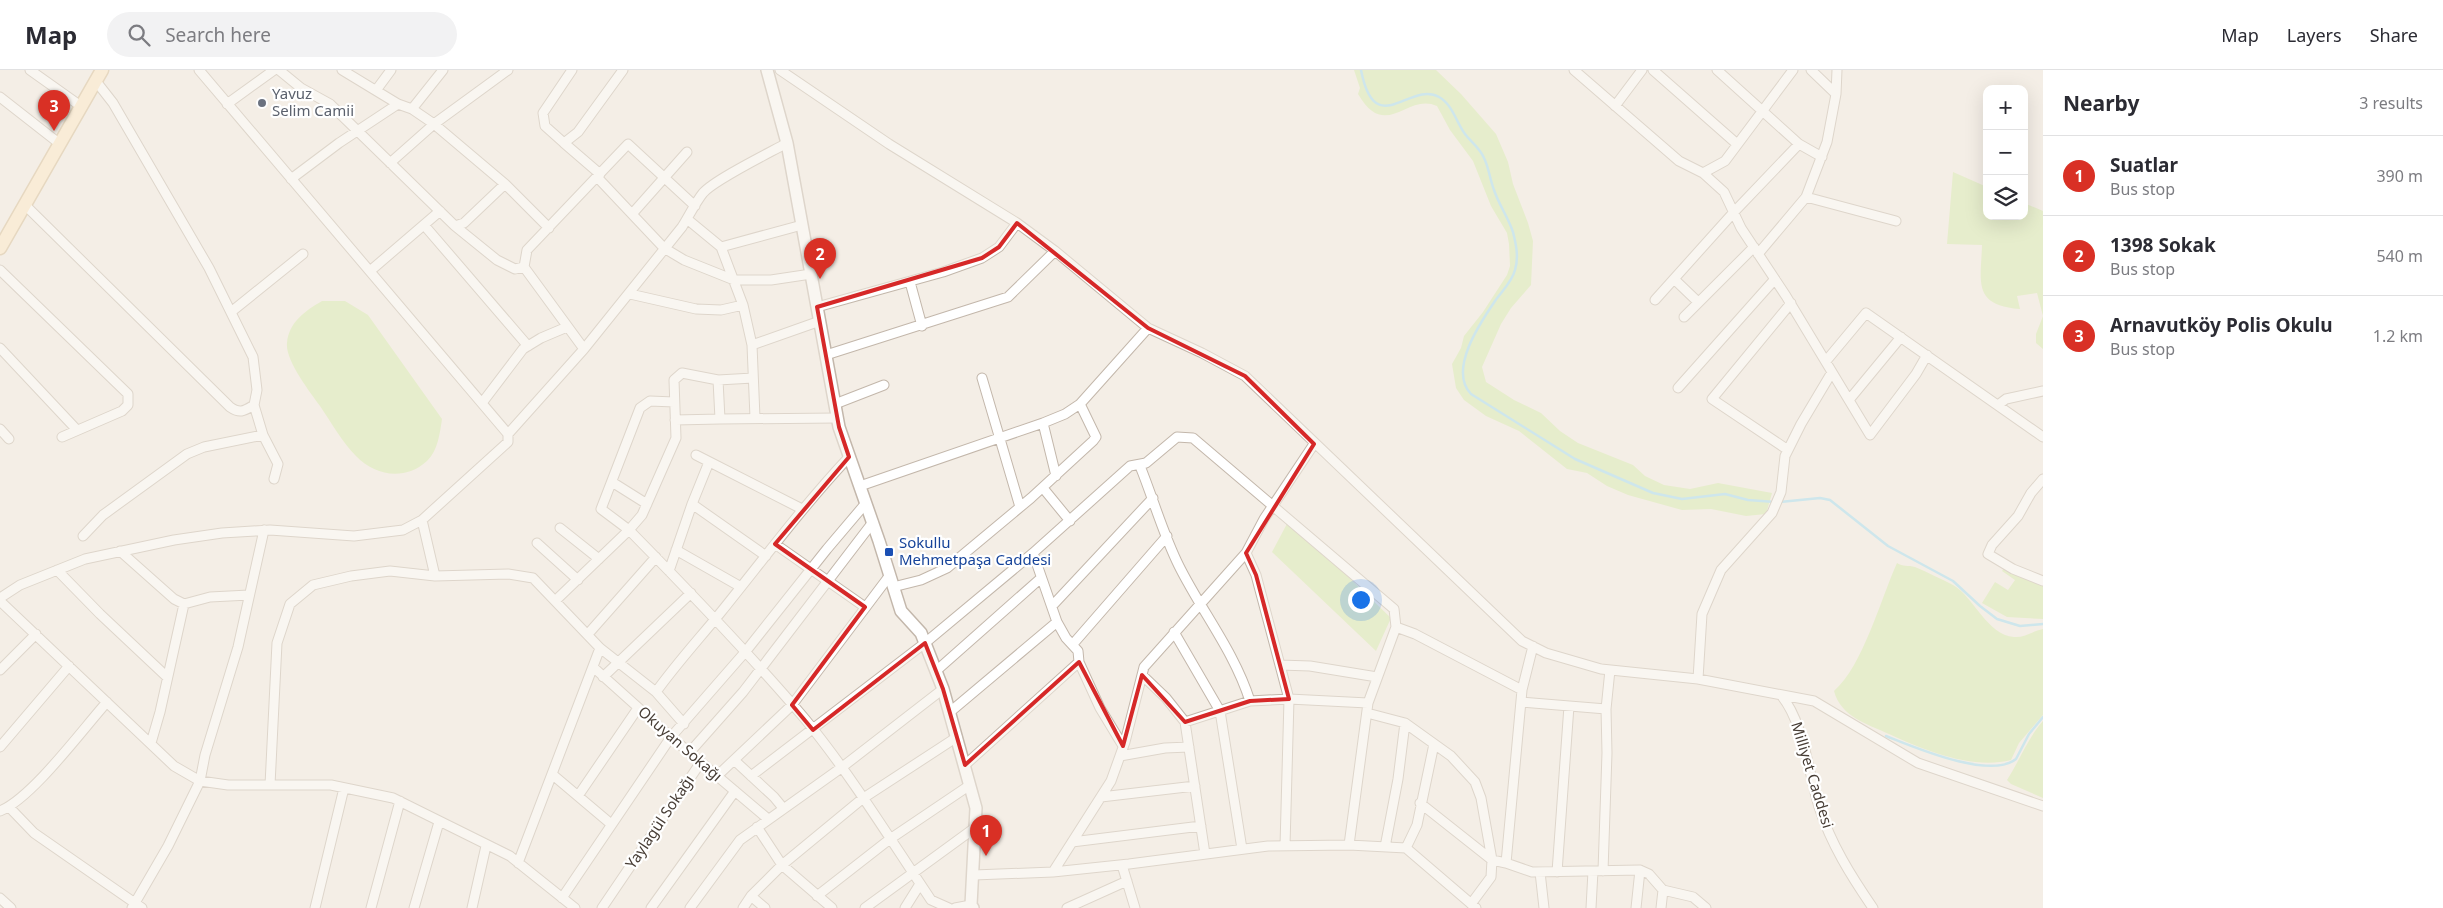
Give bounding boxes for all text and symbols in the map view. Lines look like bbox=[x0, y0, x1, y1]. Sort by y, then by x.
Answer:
search box bbox=[107, 12, 457, 57]
text: Map bbox=[25, 18, 77, 51]
icon: search bbox=[125, 21, 153, 49]
text: Search here bbox=[165, 22, 271, 48]
text: Map bbox=[2221, 23, 2259, 47]
text: Layers bbox=[2287, 23, 2342, 47]
text: Share bbox=[2370, 23, 2418, 47]
place label: Yavuz Selim Camii bbox=[272, 83, 354, 120]
map controls bbox=[1983, 85, 2028, 220]
button: + bbox=[1983, 85, 2028, 130]
text: Nearby bbox=[2063, 89, 2139, 117]
pin: 3 bbox=[38, 90, 70, 131]
text: 3 results bbox=[2359, 92, 2423, 114]
marker: Yavuz Selim Camii bbox=[256, 97, 268, 109]
button: − bbox=[1983, 130, 2028, 175]
text: Suatlar bbox=[2110, 152, 2178, 178]
text: 1 bbox=[2074, 165, 2084, 187]
text: 390 m bbox=[2376, 165, 2423, 187]
button: layers bbox=[1983, 175, 2028, 220]
text: Bus stop bbox=[2110, 178, 2175, 200]
text: 1398 Sokak bbox=[2110, 232, 2216, 258]
pin: 2 bbox=[804, 238, 836, 279]
text: 2 bbox=[2074, 245, 2084, 267]
text: 540 m bbox=[2376, 245, 2423, 267]
text: Bus stop bbox=[2110, 258, 2175, 280]
text: Arnavutköy Polis Okulu bbox=[2110, 312, 2333, 338]
text: 3 bbox=[2074, 325, 2084, 347]
text: 1.2 km bbox=[2373, 325, 2423, 347]
text: Bus stop bbox=[2110, 338, 2175, 360]
place label: Sokullu Mehmetpaşa Caddesi bbox=[899, 532, 1051, 569]
marker: Sokullu Mehmetpaşa Caddesi bbox=[883, 546, 895, 558]
your location bbox=[1348, 587, 1374, 613]
street label: Okuyan Sokağı bbox=[634, 701, 727, 785]
street label: Milliyet Caddesi bbox=[1787, 719, 1839, 830]
street label: Yaylagül Sokağı bbox=[620, 771, 698, 872]
pin: 1 bbox=[970, 815, 1002, 856]

